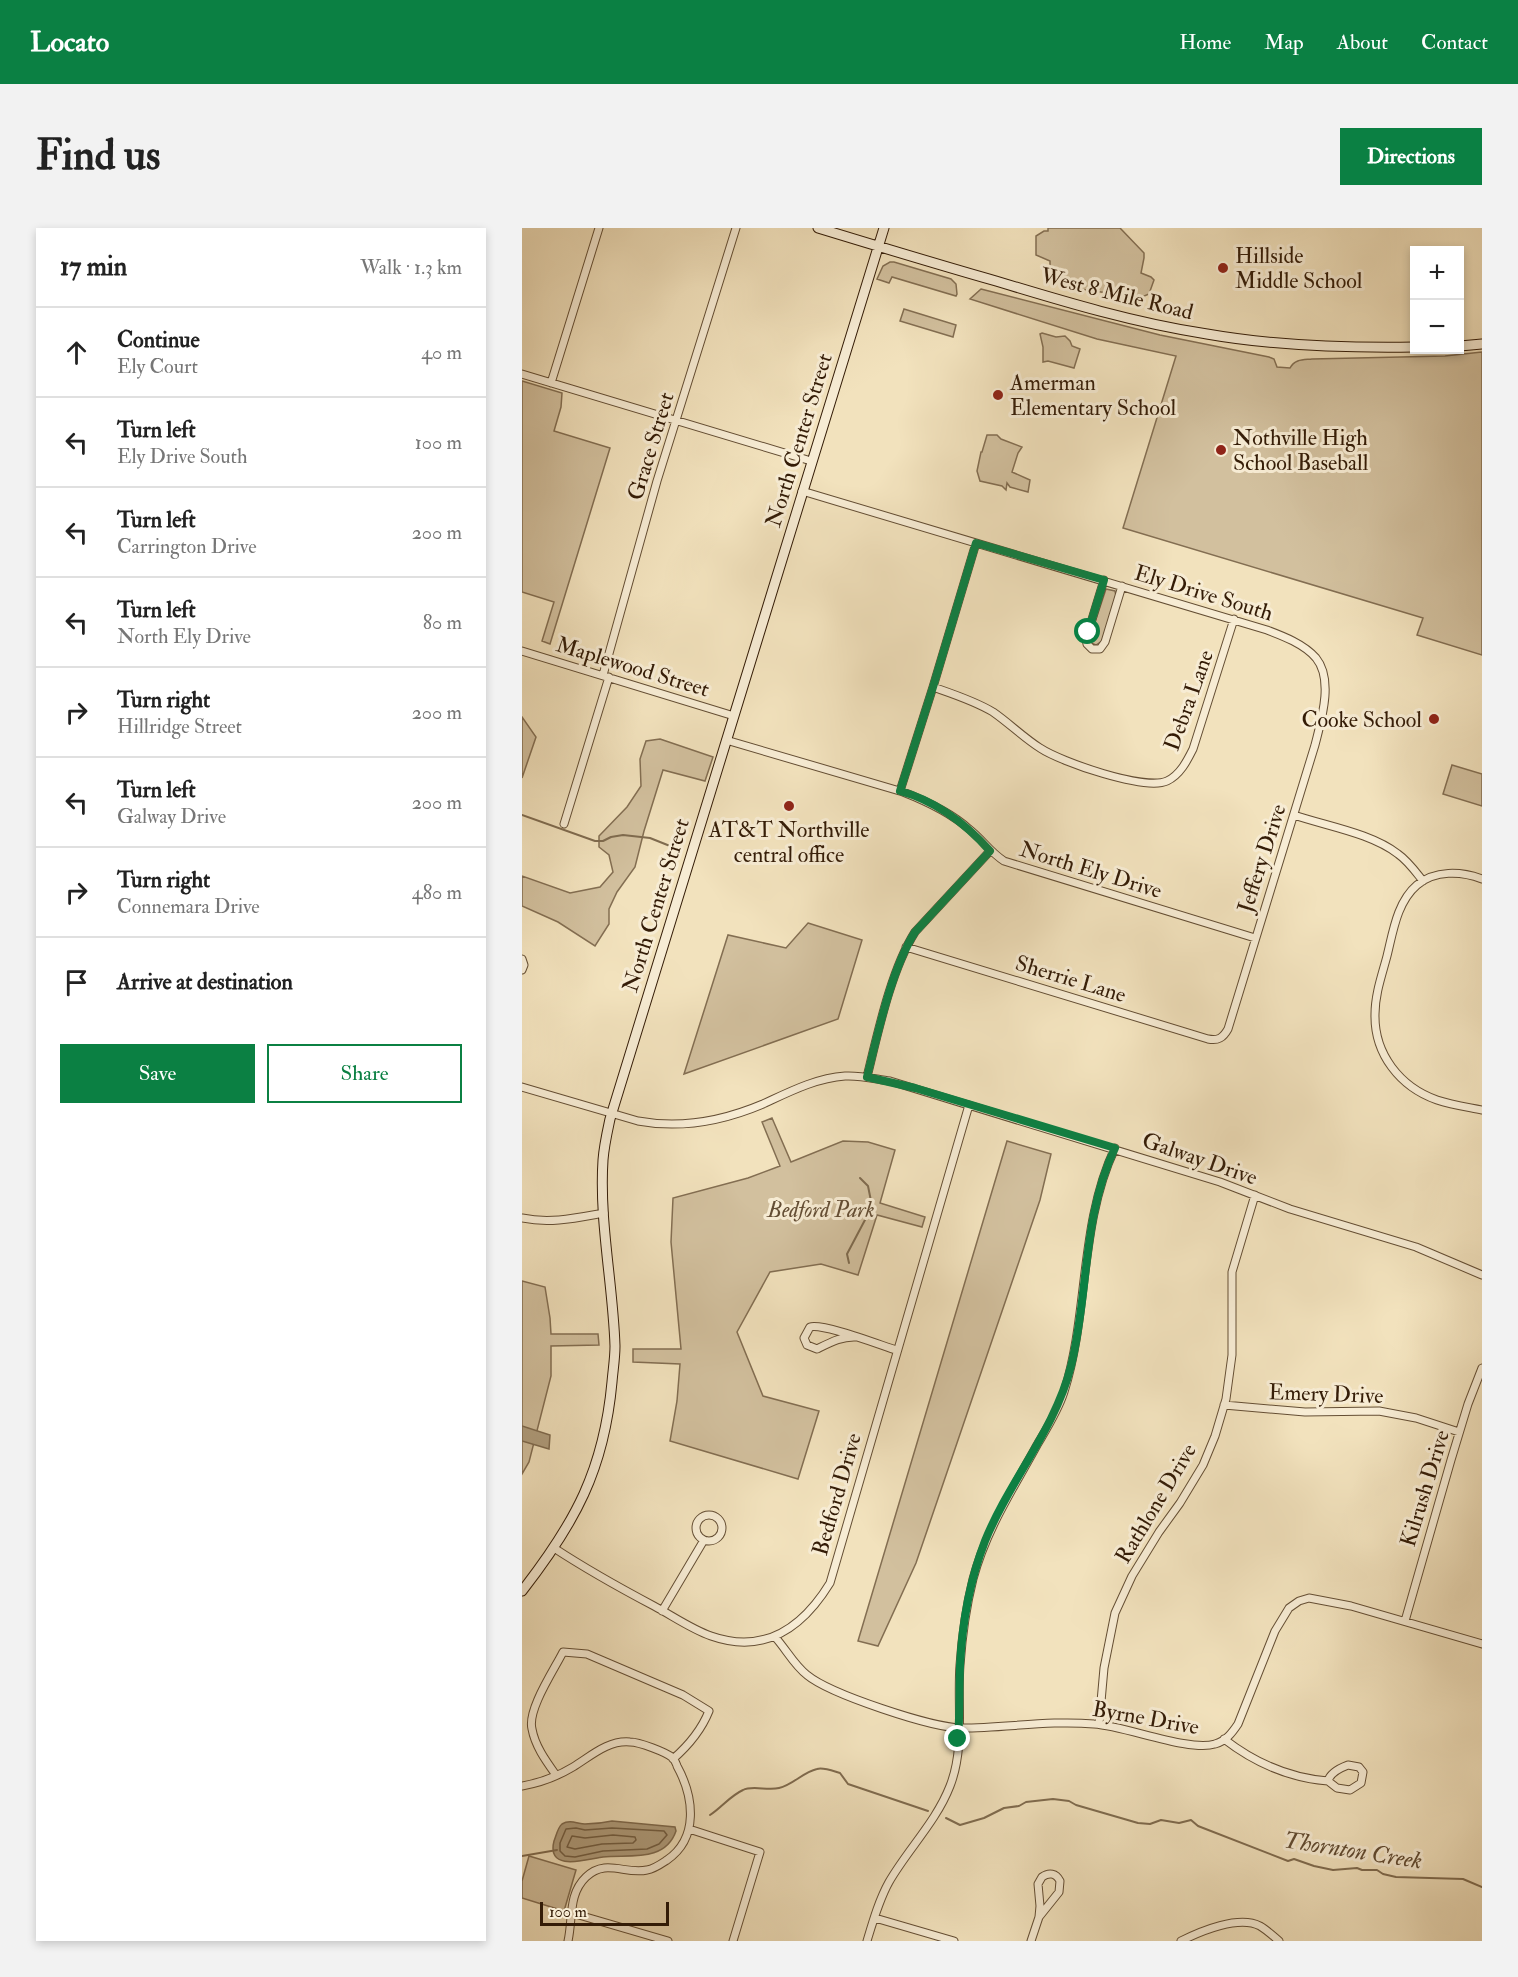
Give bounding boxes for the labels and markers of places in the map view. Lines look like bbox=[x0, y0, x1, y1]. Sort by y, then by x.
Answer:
place label: Hillside Middle School bbox=[1235, 242, 1363, 295]
marker: Hillside Middle School bbox=[1216, 261, 1230, 275]
place label: Amerman Elementary School bbox=[1009, 369, 1176, 422]
marker: Amerman Elementary School bbox=[991, 388, 1005, 402]
place label: Nothville High School Baseball bbox=[1233, 424, 1369, 477]
marker: Nothville High School Baseball bbox=[1214, 443, 1228, 457]
place label: Cooke School bbox=[1301, 706, 1422, 734]
marker: Cooke School bbox=[1427, 712, 1441, 726]
marker: AT&T Northville central office bbox=[782, 799, 796, 813]
place label: AT&T Northville central office bbox=[707, 816, 870, 869]

